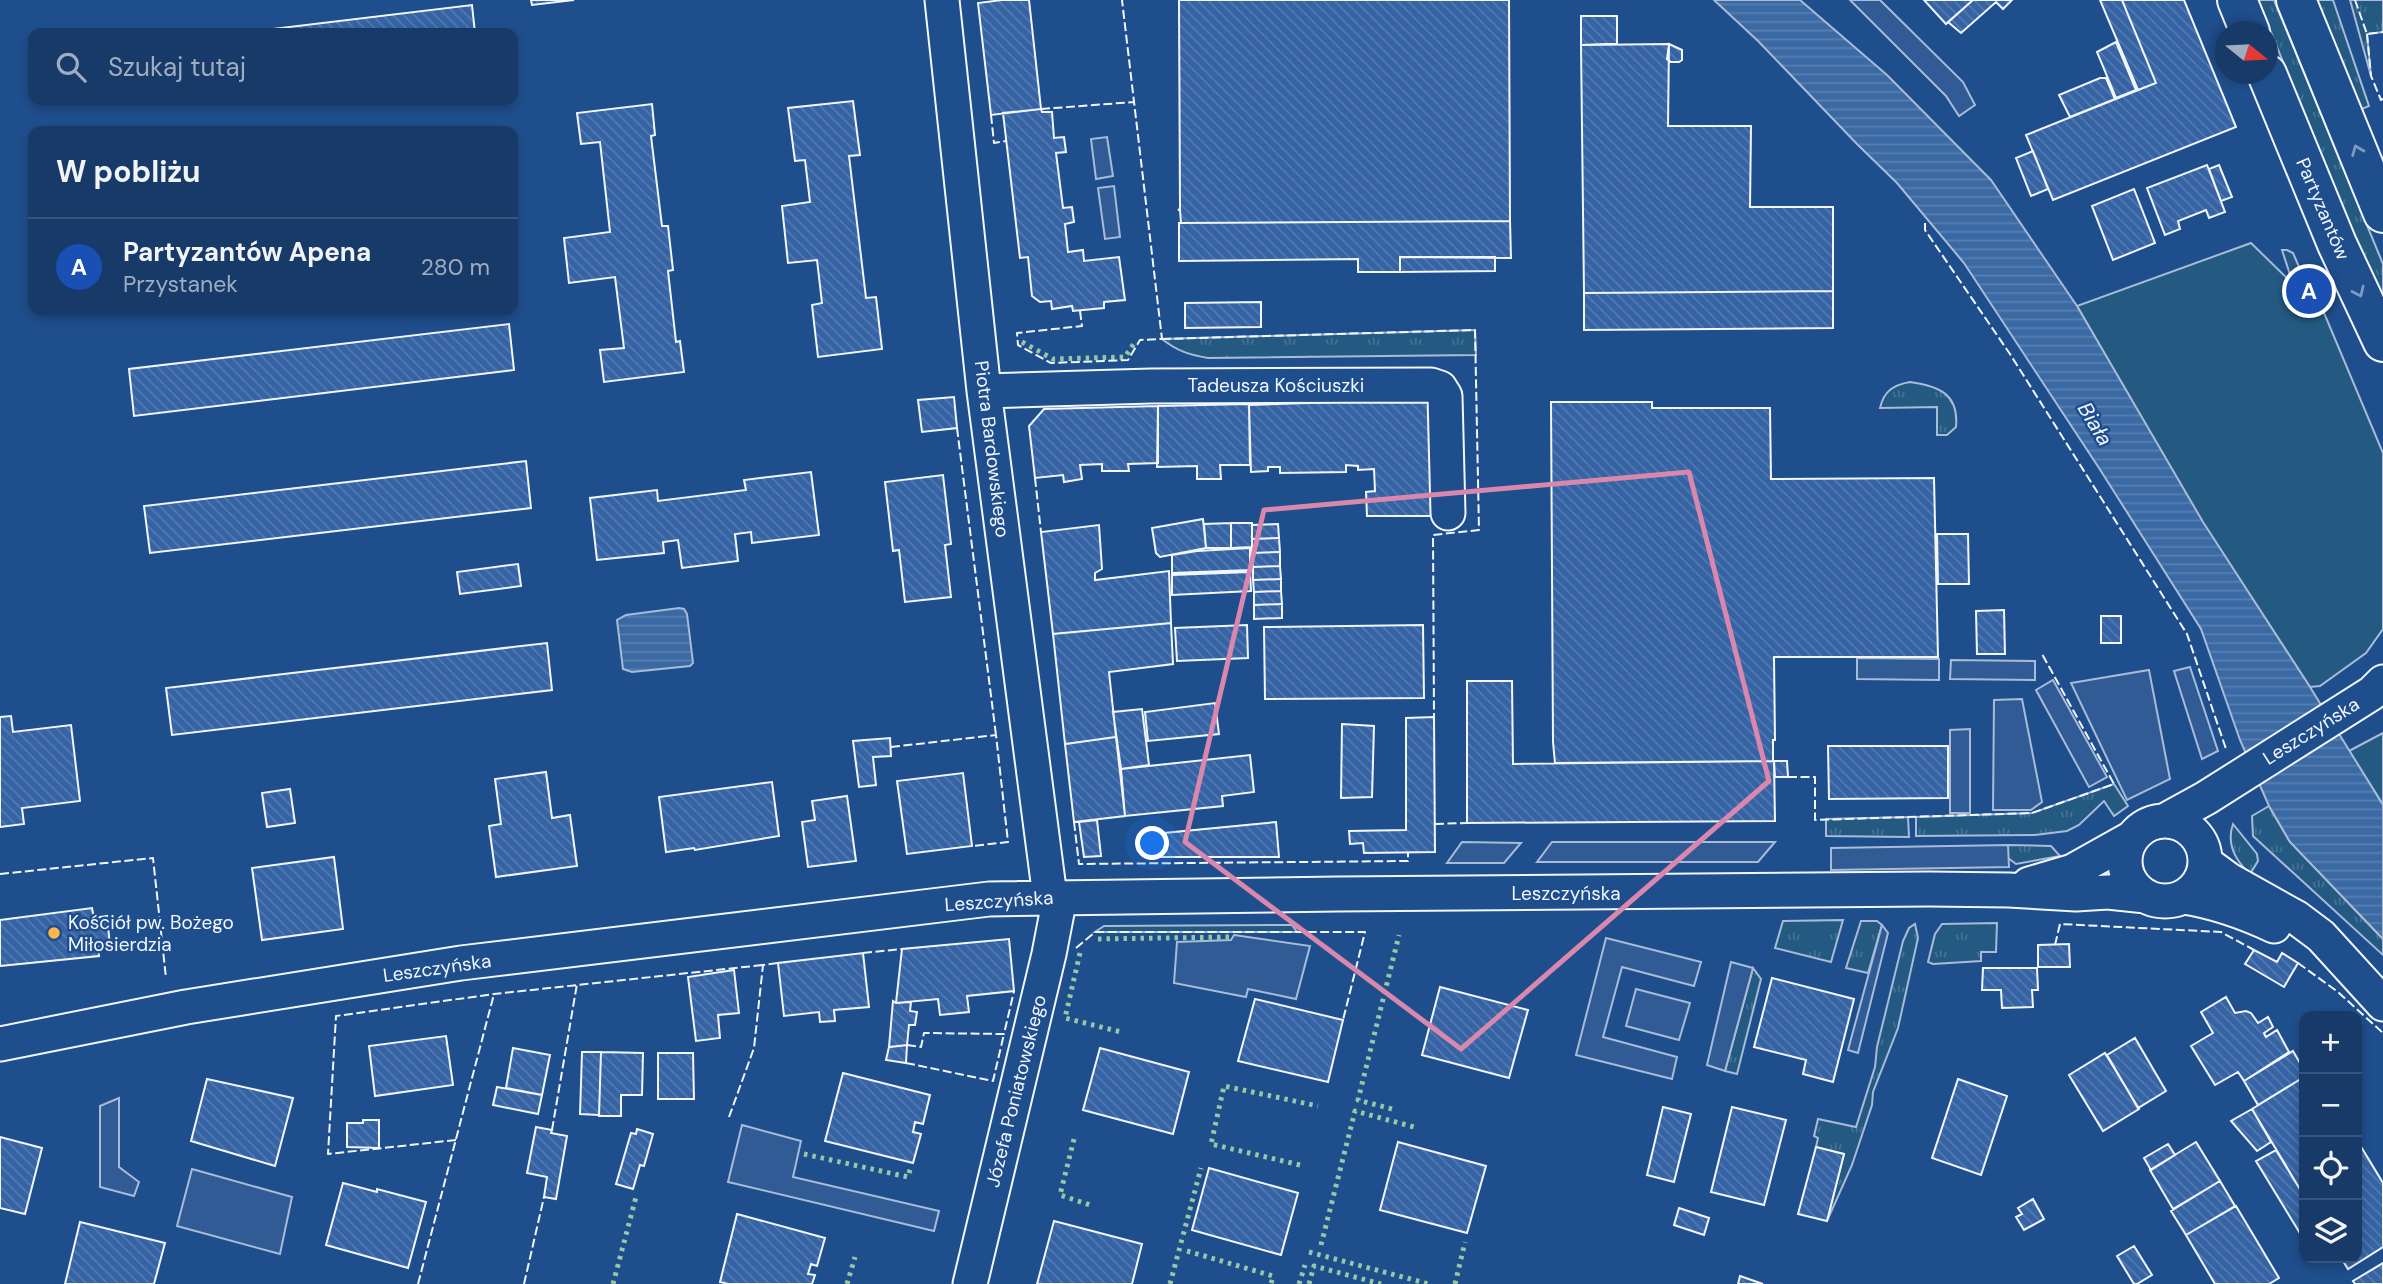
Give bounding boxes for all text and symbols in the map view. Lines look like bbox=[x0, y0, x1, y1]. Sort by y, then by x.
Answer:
north arrow bbox=[2215, 21, 2278, 84]
search box bbox=[28, 28, 518, 105]
icon: search bbox=[52, 48, 90, 86]
text: Szukaj tutaj bbox=[108, 50, 246, 84]
one-way arrow bbox=[2352, 145, 2366, 157]
text: W pobliżu bbox=[56, 152, 201, 191]
street label: Partyzantów bbox=[2290, 154, 2356, 264]
text: Partyzantów Apena bbox=[123, 235, 371, 269]
text: A bbox=[71, 252, 87, 282]
text: 280 m bbox=[421, 252, 490, 282]
pin: A bbox=[2286, 265, 2332, 317]
text: Przystanek bbox=[123, 269, 238, 299]
one-way arrow bbox=[2351, 285, 2365, 297]
street label: Piotra Bardowskiego bbox=[969, 359, 1015, 539]
street label: Tadeusza Kościuszki bbox=[1188, 373, 1364, 398]
water label: Biała bbox=[2071, 397, 2119, 451]
street label: Leszczyńska bbox=[2258, 692, 2364, 770]
your location bbox=[1135, 826, 1169, 860]
street label: Leszczyńska bbox=[1511, 881, 1621, 906]
street label: Leszczyńska bbox=[944, 885, 1054, 917]
place label: Kościół pw. Bożego Miłosierdzia bbox=[68, 910, 234, 957]
marker: Kościół pw. Bożego Miłosierdzia bbox=[46, 925, 62, 941]
street label: Leszczyńska bbox=[381, 948, 493, 988]
street label: Józefa Poniatowskiego bbox=[980, 992, 1052, 1190]
map controls bbox=[2299, 1011, 2362, 1263]
button: + bbox=[2299, 1011, 2362, 1074]
button: − bbox=[2299, 1074, 2362, 1137]
button: locate bbox=[2299, 1137, 2362, 1200]
button: layers bbox=[2299, 1200, 2362, 1263]

